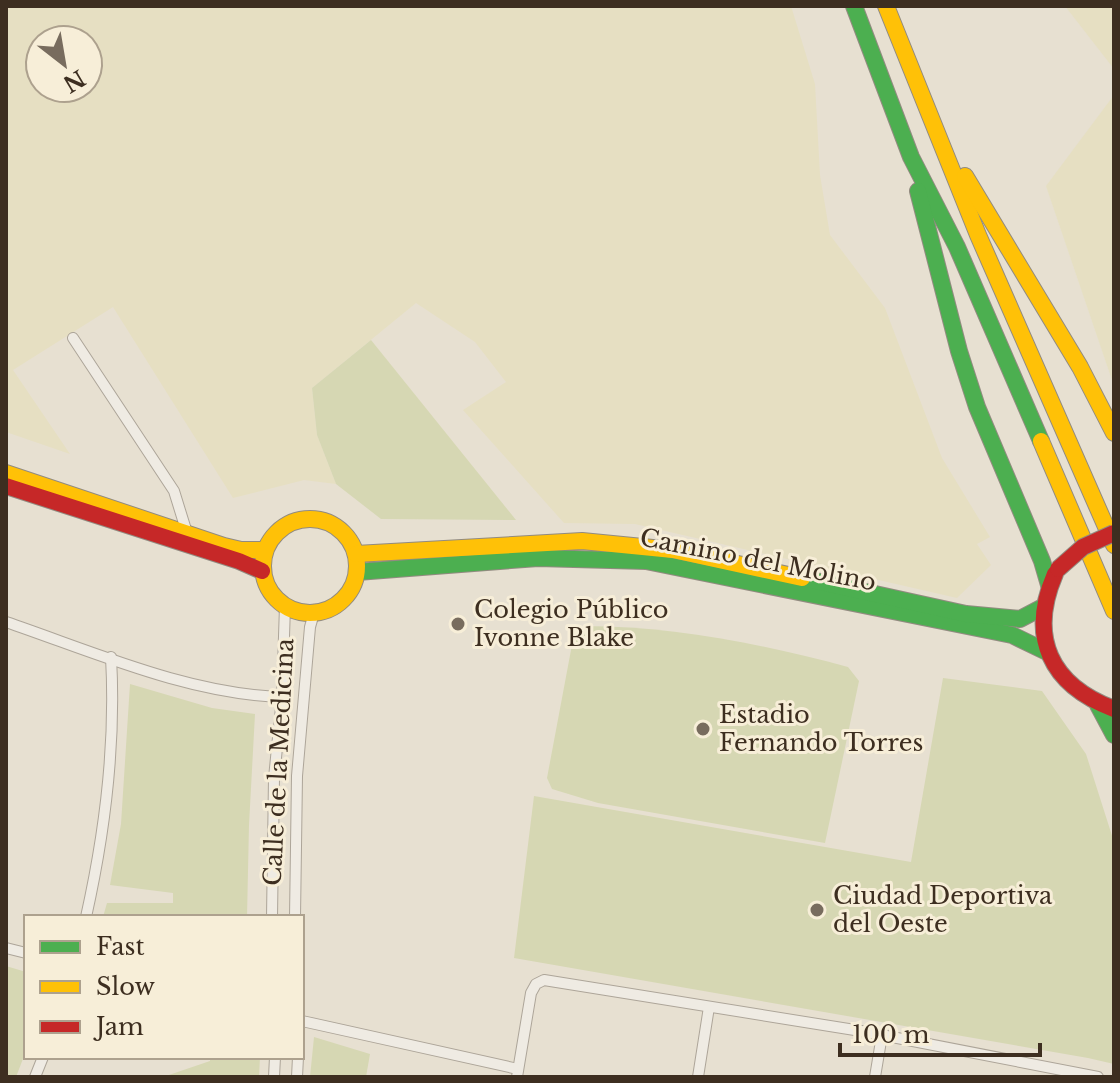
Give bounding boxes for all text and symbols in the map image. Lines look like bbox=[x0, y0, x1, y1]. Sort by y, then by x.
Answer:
north arrow bbox=[24, 24, 104, 104]
text: N bbox=[58, 64, 90, 98]
street label: Camino del Molino bbox=[638, 522, 878, 597]
place label: Colegio Público Ivonne Blake bbox=[474, 595, 668, 652]
marker: Colegio Público Ivonne Blake bbox=[449, 615, 467, 633]
street label: Calle de la Medicina bbox=[258, 637, 300, 887]
place label: Estadio Fernando Torres bbox=[719, 700, 923, 757]
marker: Estadio Fernando Torres bbox=[694, 720, 712, 738]
place label: Ciudad Deportiva del Oeste bbox=[833, 881, 1053, 938]
marker: Ciudad Deportiva del Oeste bbox=[808, 901, 826, 919]
legend bbox=[24, 915, 304, 1059]
text: Fast bbox=[96, 932, 144, 961]
text: Slow bbox=[96, 972, 155, 1001]
scale bar bbox=[840, 1007, 1040, 1057]
text: Jam bbox=[93, 1012, 144, 1041]
text: 100 m bbox=[852, 1020, 930, 1049]

